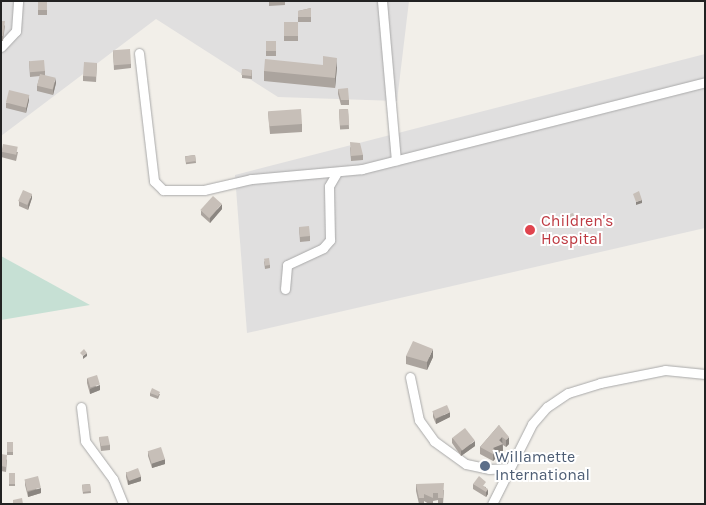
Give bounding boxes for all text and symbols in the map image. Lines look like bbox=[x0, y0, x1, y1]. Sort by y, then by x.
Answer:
place label: Children's Hospital bbox=[541, 211, 613, 249]
marker: Children's Hospital bbox=[523, 223, 537, 237]
place label: Willamette International bbox=[495, 447, 590, 485]
marker: Willamette International bbox=[479, 460, 491, 472]

